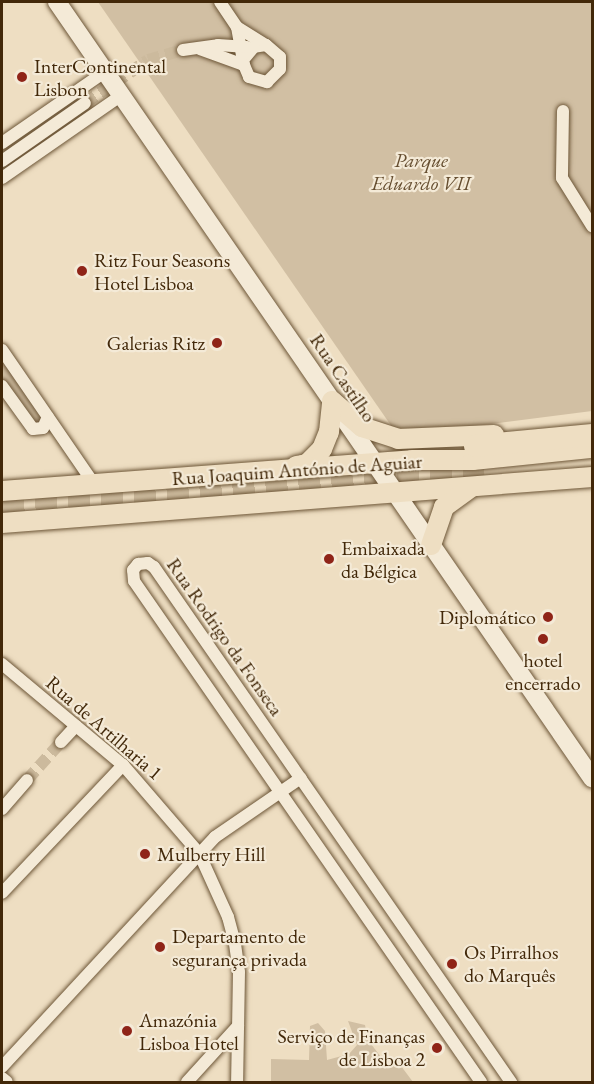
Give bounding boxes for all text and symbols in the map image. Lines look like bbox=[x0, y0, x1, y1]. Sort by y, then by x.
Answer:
place label: InterContinental Lisbon bbox=[34, 54, 166, 101]
marker: InterContinental Lisbon bbox=[15, 70, 29, 84]
park label: Parque Eduardo VII bbox=[371, 148, 471, 195]
place label: Ritz Four Seasons Hotel Lisboa bbox=[94, 248, 230, 295]
marker: Ritz Four Seasons Hotel Lisboa bbox=[75, 264, 89, 278]
street label: Rua Castilho bbox=[305, 329, 381, 427]
place label: Galerias Ritz bbox=[107, 331, 205, 355]
marker: Galerias Ritz bbox=[210, 336, 224, 350]
street label: Rua Joaquim António de Aguiar bbox=[171, 449, 423, 491]
place label: Embaixada da Bélgica bbox=[341, 536, 425, 583]
marker: Embaixada da Bélgica bbox=[322, 552, 336, 566]
street label: Rua Rodrigo da Fonseca bbox=[161, 553, 289, 721]
place label: Diplomático bbox=[439, 605, 536, 629]
marker: Diplomático bbox=[541, 610, 555, 624]
marker: hotel encerrado bbox=[536, 632, 550, 646]
place label: hotel encerrado bbox=[505, 648, 581, 695]
street label: Rua de Artilharia 1 bbox=[41, 671, 167, 785]
place label: Mulberry Hill bbox=[157, 842, 265, 866]
marker: Mulberry Hill bbox=[138, 847, 152, 861]
place label: Departamento de segurança privada bbox=[172, 924, 307, 971]
marker: Departamento de segurança privada bbox=[153, 940, 167, 954]
place label: Os Pirralhos do Marquês bbox=[464, 940, 558, 987]
marker: Os Pirralhos do Marquês bbox=[445, 957, 459, 971]
place label: Amazónia Lisboa Hotel bbox=[139, 1008, 239, 1055]
marker: Amazónia Lisboa Hotel bbox=[120, 1024, 134, 1038]
place label: Serviço de Finanças de Lisboa 2 bbox=[277, 1024, 425, 1071]
marker: Serviço de Finanças de Lisboa 2 bbox=[430, 1041, 444, 1055]

